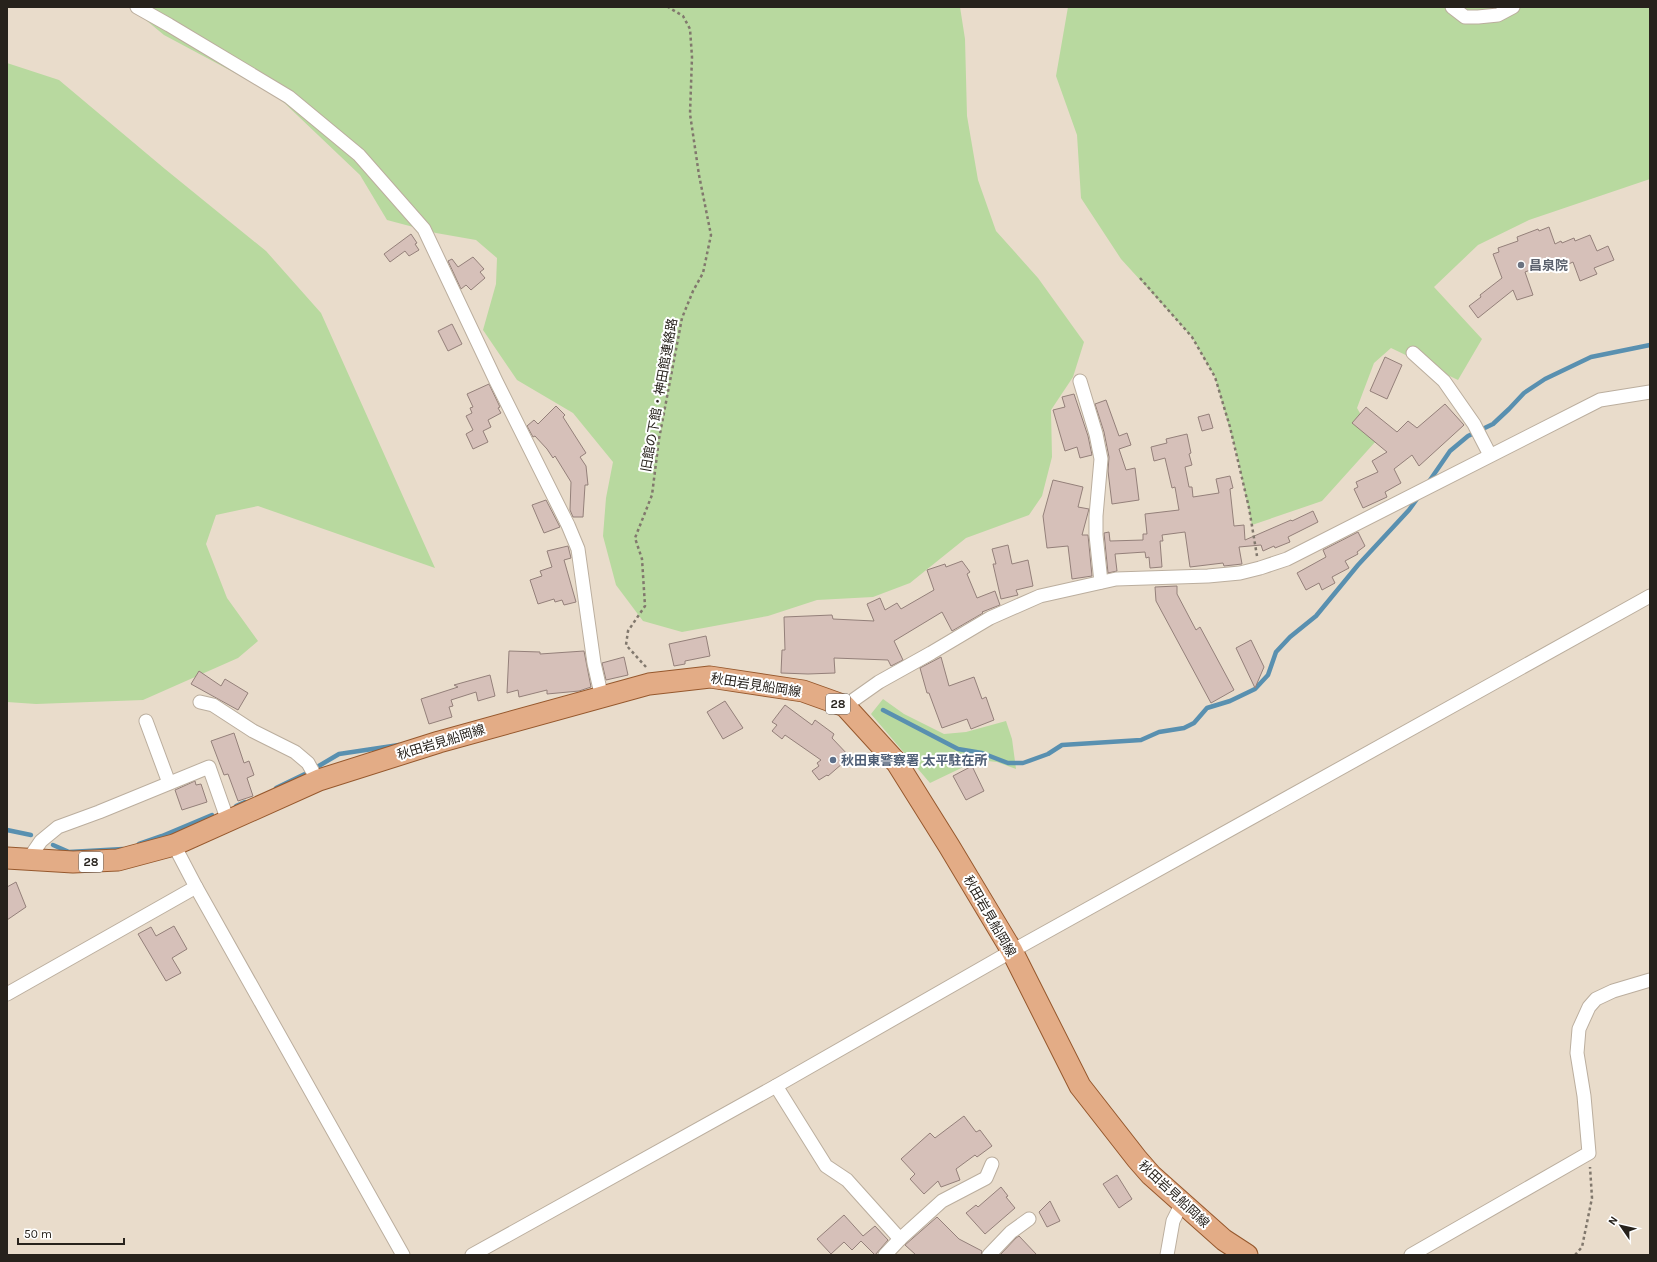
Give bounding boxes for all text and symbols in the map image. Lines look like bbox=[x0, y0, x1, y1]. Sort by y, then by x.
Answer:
place label: 昌泉院 bbox=[1529, 258, 1568, 273]
marker: 昌泉院 bbox=[1516, 260, 1526, 270]
street label: 旧館の下館・神田館連絡路 bbox=[638, 317, 680, 473]
street label: 秋田岩見船岡線 bbox=[710, 670, 802, 700]
road number: 28 bbox=[826, 694, 850, 714]
street label: 秋田岩見船岡線 bbox=[395, 722, 487, 762]
place label: 秋田東警察署 太平駐在所 bbox=[841, 753, 987, 768]
marker: 秋田東警察署 太平駐在所 bbox=[828, 755, 838, 765]
road number: 28 bbox=[79, 852, 103, 872]
street label: 秋田岩見船岡線 bbox=[961, 873, 1019, 959]
street label: 秋田岩見船岡線 bbox=[1136, 1157, 1212, 1231]
north arrow bbox=[1601, 1206, 1641, 1246]
text: N bbox=[1606, 1214, 1621, 1228]
scale bar bbox=[18, 1220, 124, 1246]
text: 50 m bbox=[24, 1227, 52, 1241]

